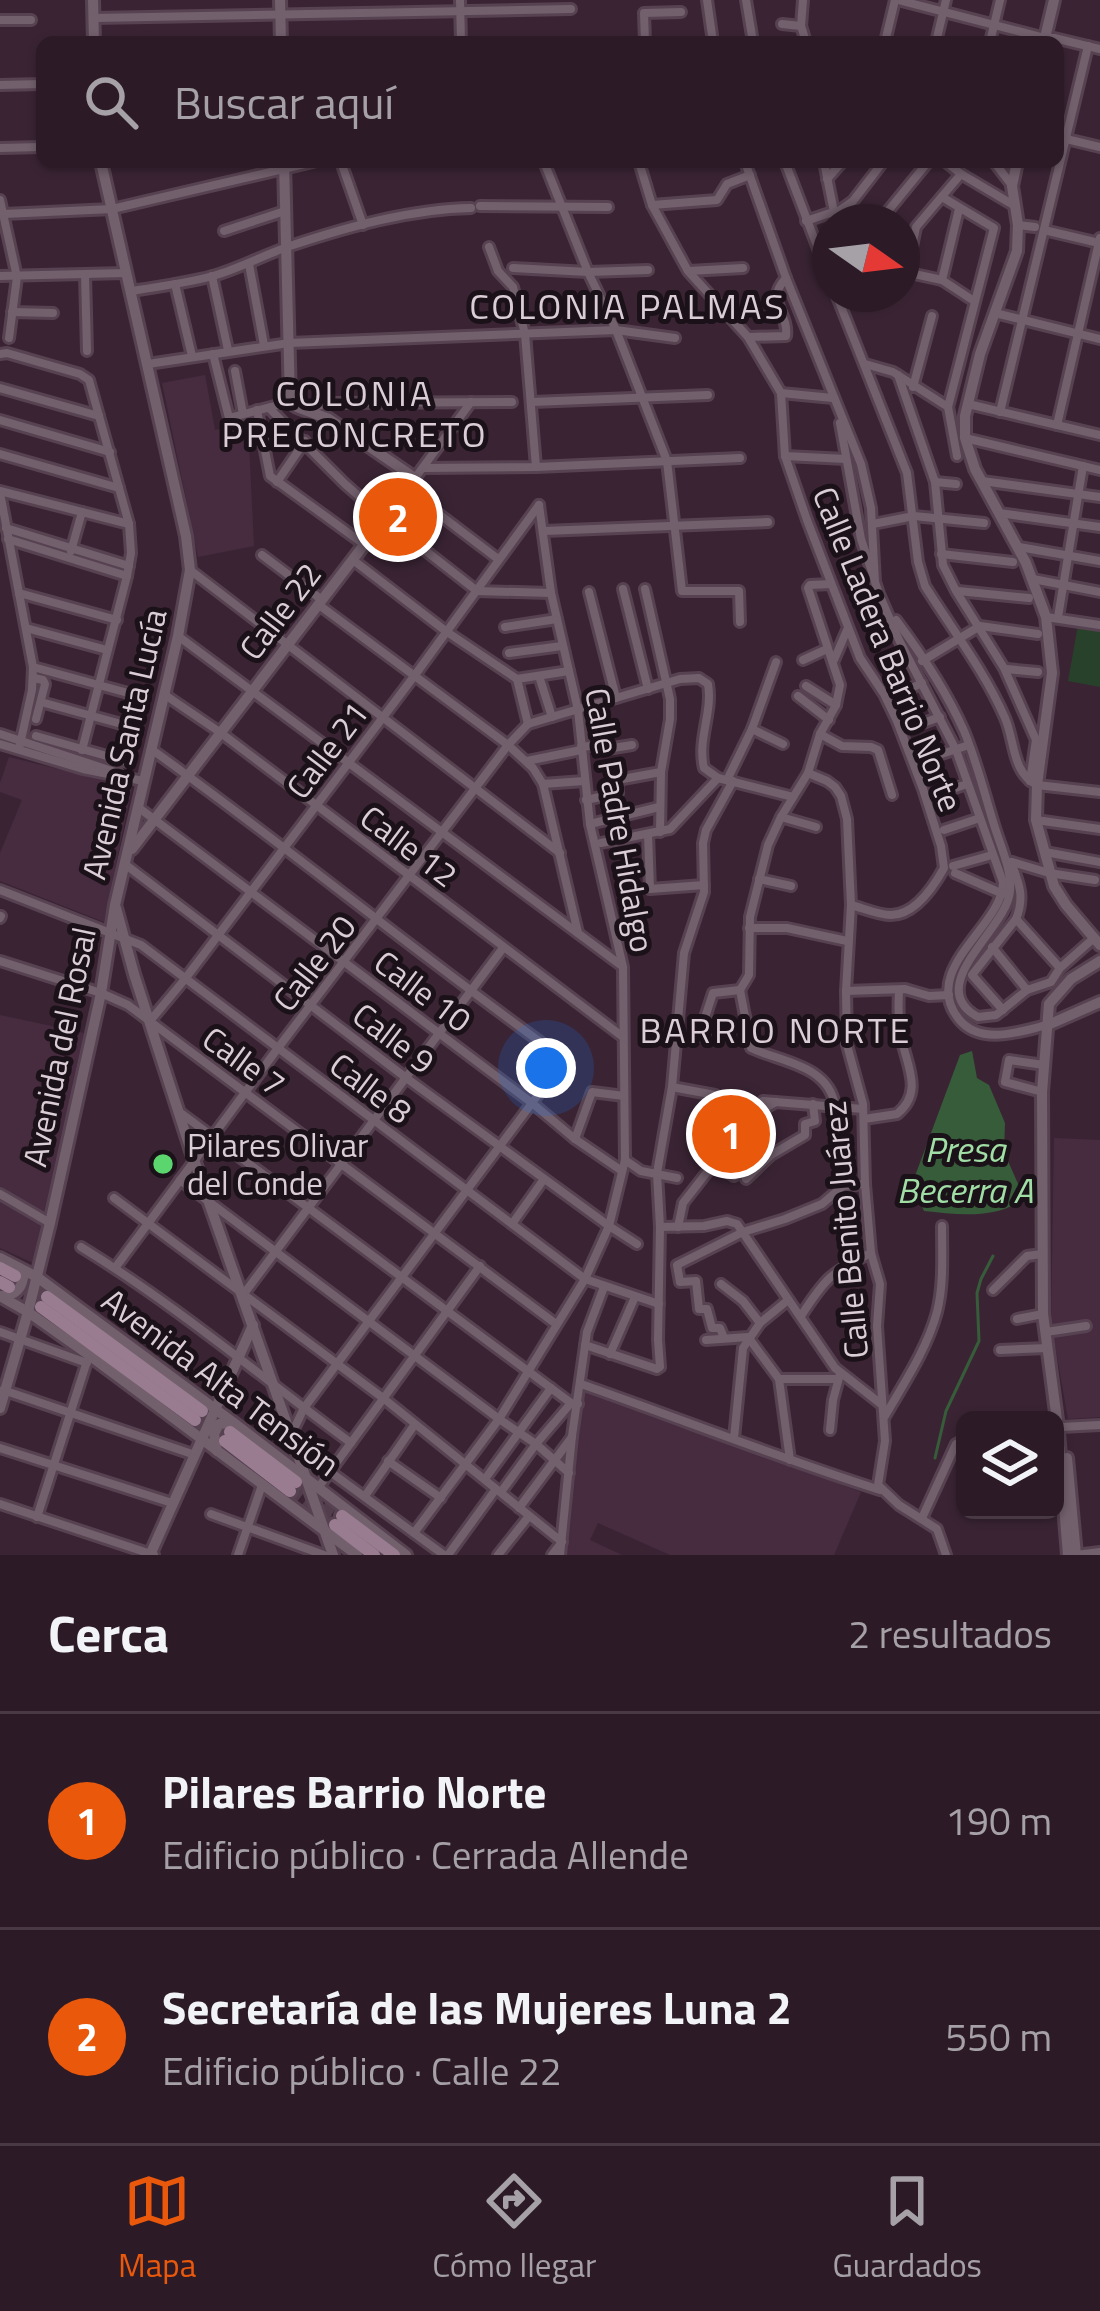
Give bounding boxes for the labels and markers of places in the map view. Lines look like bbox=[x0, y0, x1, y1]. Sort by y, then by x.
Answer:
pin: 2 bbox=[359, 472, 437, 562]
pin: 1 bbox=[692, 1089, 770, 1179]
place label: Pilares Olivar del Conde bbox=[187, 1120, 369, 1208]
marker: Pilares Olivar del Conde bbox=[150, 1151, 176, 1177]

